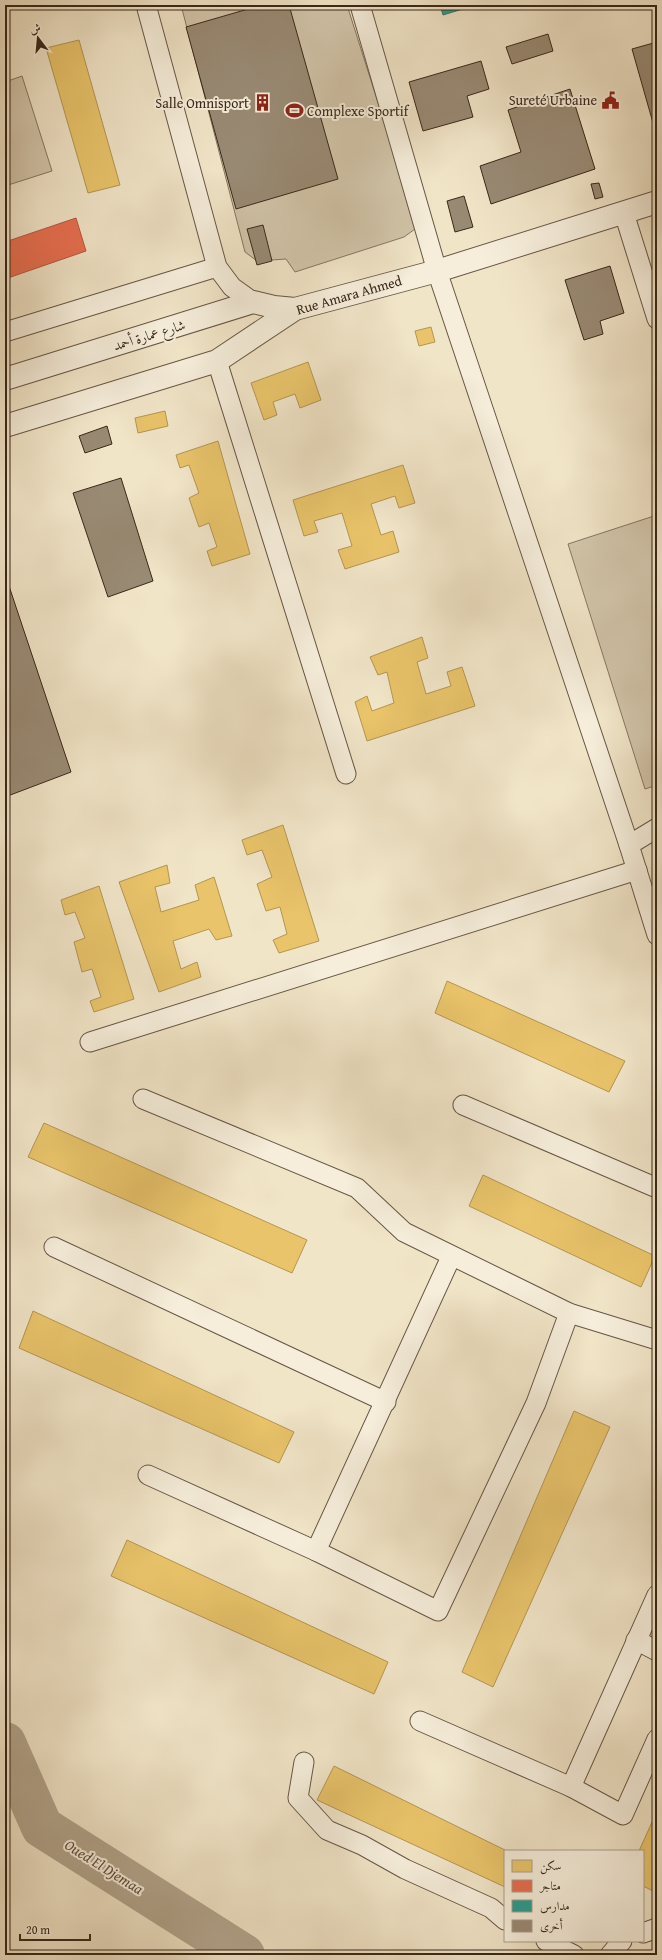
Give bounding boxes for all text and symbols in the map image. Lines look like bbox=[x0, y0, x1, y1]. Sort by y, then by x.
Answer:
north arrow bbox=[18, 18, 58, 58]
text: ش bbox=[28, 19, 43, 38]
place label: Sureté Urbaine bbox=[509, 90, 597, 110]
public building icon: Sureté Urbaine bbox=[600, 90, 620, 110]
place label: Salle Omnisport bbox=[155, 93, 249, 113]
building icon: Salle Omnisport bbox=[252, 93, 272, 113]
sports icon: Complexe Sportif bbox=[284, 101, 304, 121]
place label: Complexe Sportif bbox=[307, 101, 410, 121]
street label: Rue Amara Ahmed bbox=[294, 270, 405, 320]
street label: شارع عمارة أحمد bbox=[110, 315, 188, 357]
water label: Oued El Djemaa bbox=[61, 1834, 148, 1899]
legend bbox=[504, 1850, 644, 1942]
text: سكن bbox=[540, 1857, 561, 1875]
text: متاجر bbox=[538, 1877, 561, 1894]
text: مدارس bbox=[540, 1897, 570, 1914]
scale bar bbox=[20, 1916, 90, 1942]
text: أخرى bbox=[540, 1917, 563, 1934]
text: 20 m bbox=[26, 1921, 50, 1938]

